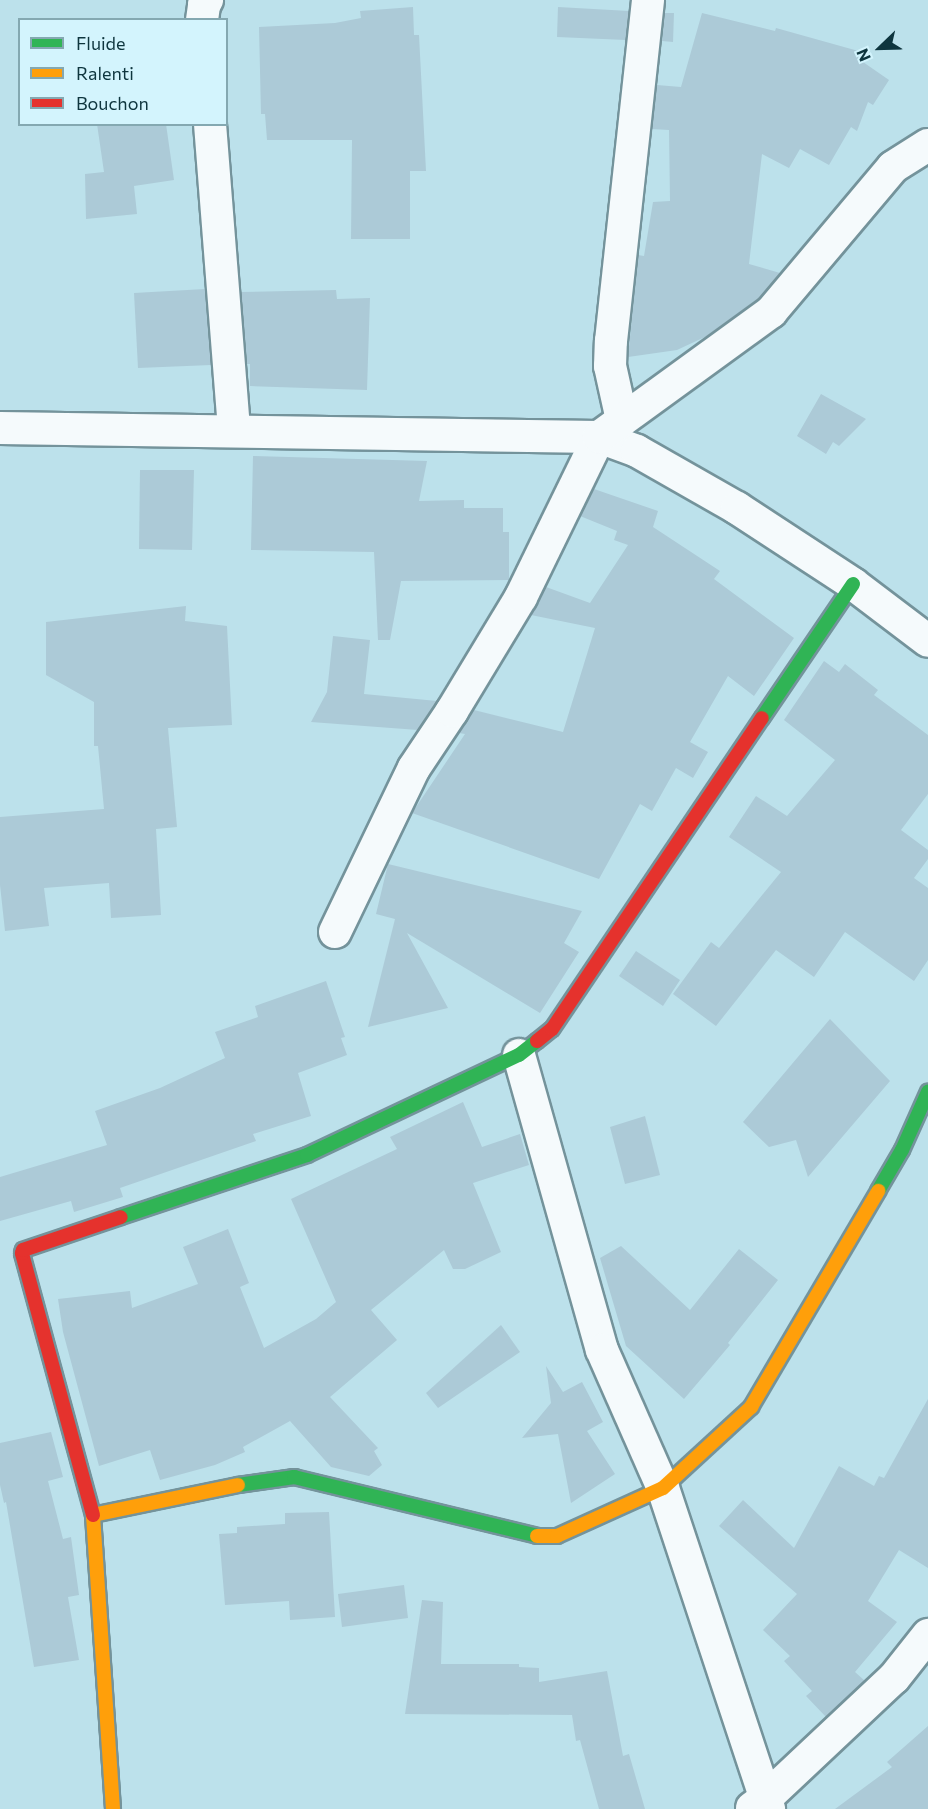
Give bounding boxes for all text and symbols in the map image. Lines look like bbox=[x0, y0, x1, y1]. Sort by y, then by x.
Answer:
legend bbox=[18, 18, 228, 126]
north arrow bbox=[850, 18, 910, 78]
text: Fluide bbox=[76, 32, 125, 54]
text: N bbox=[852, 46, 874, 64]
text: Ralenti bbox=[76, 62, 134, 84]
text: Bouchon bbox=[76, 92, 149, 114]

